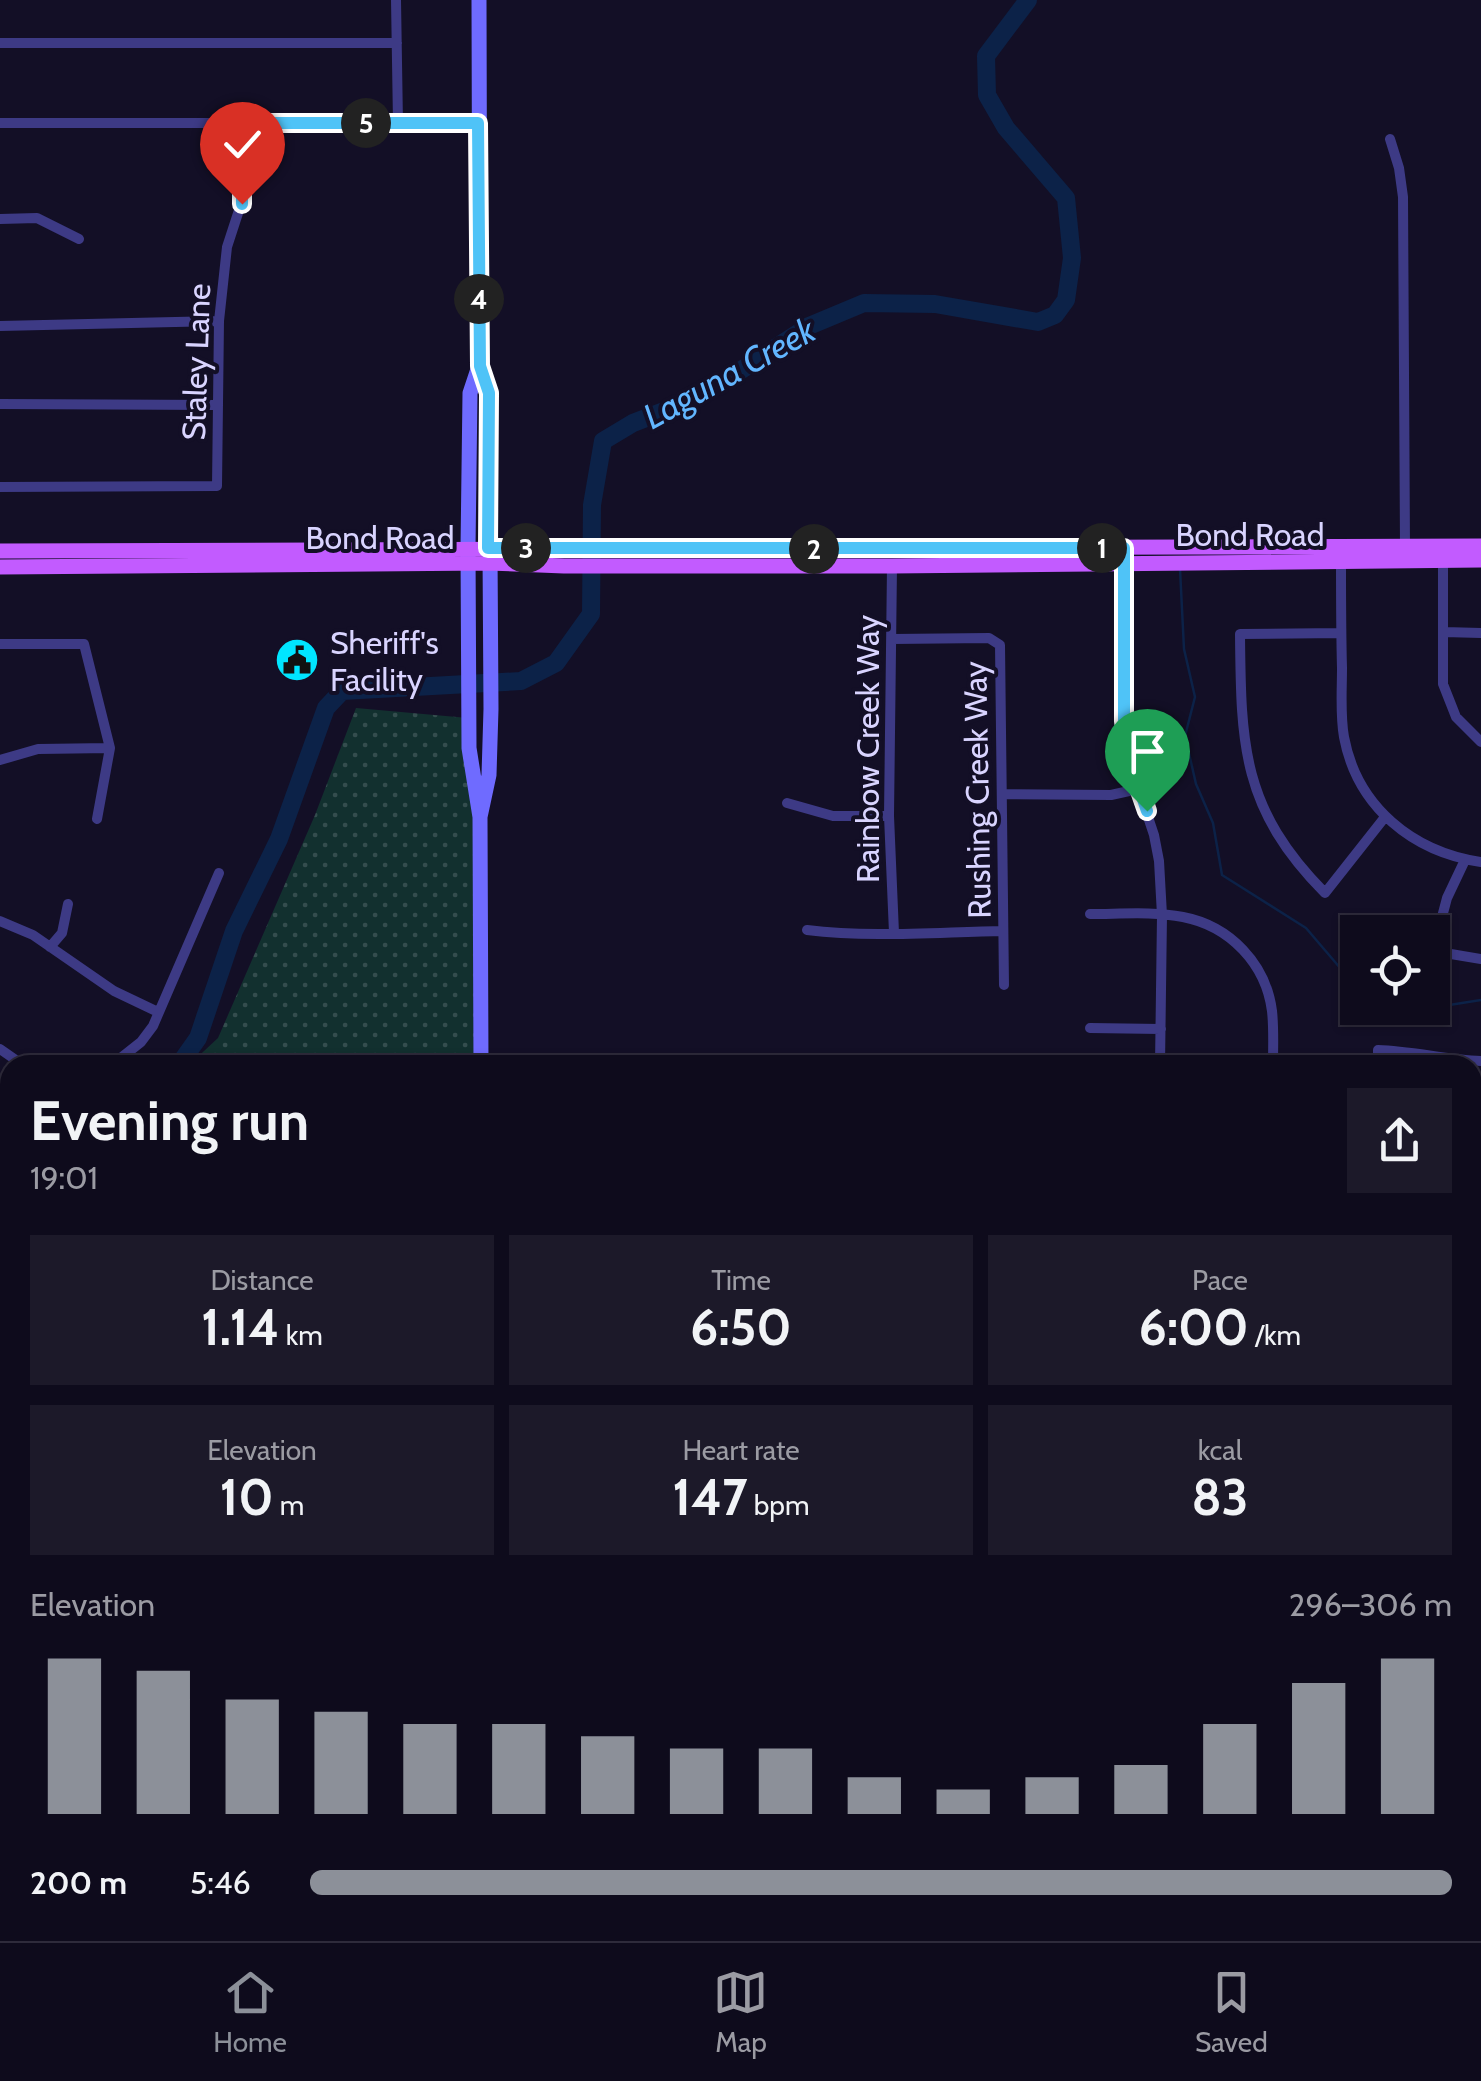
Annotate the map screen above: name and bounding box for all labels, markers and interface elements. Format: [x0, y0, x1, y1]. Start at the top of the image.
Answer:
pin: 5 [341, 98, 391, 148]
pin [200, 102, 285, 205]
text: 5 [358, 106, 374, 140]
icon: check [215, 117, 270, 172]
pin: 4 [454, 274, 504, 324]
text: 4 [470, 282, 488, 316]
street label: Staley Lane [174, 283, 218, 441]
water label: Laguna Creek [636, 308, 823, 438]
street label: Bond Road [1176, 515, 1324, 554]
street label: Bond Road [306, 518, 454, 557]
pin: 3 [501, 523, 551, 573]
pin: 1 [1077, 523, 1127, 573]
pin: 2 [789, 524, 839, 574]
text: 3 [518, 531, 534, 565]
text: 1 [1097, 531, 1107, 565]
text: 2 [807, 532, 821, 566]
street label: Rainbow Creek Way [848, 615, 887, 883]
place label: Sheriff's Facility [330, 623, 439, 699]
public building icon: Sheriff's Facility [274, 637, 320, 683]
street label: Rushing Creek Way [955, 661, 999, 919]
pin [1105, 709, 1190, 812]
icon: arrive [1120, 724, 1175, 779]
map controls [1340, 915, 1450, 1025]
button: locate [1340, 915, 1450, 1025]
text: Evening run [30, 1087, 309, 1154]
button: share [1347, 1088, 1452, 1193]
text: 19:01 [30, 1158, 98, 1197]
text: Distance [210, 1263, 314, 1297]
text: Time [711, 1263, 771, 1297]
text: Pace [1192, 1263, 1248, 1297]
text: 1.14 [201, 1297, 279, 1358]
text: 6:50 [690, 1297, 792, 1358]
text: 6:00 [1139, 1297, 1249, 1358]
text: km [279, 1318, 323, 1352]
text: /km [1249, 1318, 1301, 1352]
text: Elevation [207, 1433, 317, 1467]
text: Heart rate [682, 1433, 800, 1467]
text: kcal [1198, 1433, 1242, 1467]
text: 10 [220, 1467, 273, 1528]
text: 147 [672, 1467, 748, 1528]
text: 83 [1191, 1467, 1249, 1528]
text: m [273, 1488, 304, 1522]
text: bpm [748, 1488, 810, 1522]
text: Elevation [30, 1585, 155, 1624]
text: 296–306 m [1289, 1585, 1452, 1624]
text: 200 m [30, 1863, 127, 1902]
text: 5:46 [190, 1863, 251, 1902]
tab: Home [213, 1965, 287, 2059]
tab: Map [713, 1965, 768, 2059]
tab: Saved [1195, 1965, 1268, 2059]

